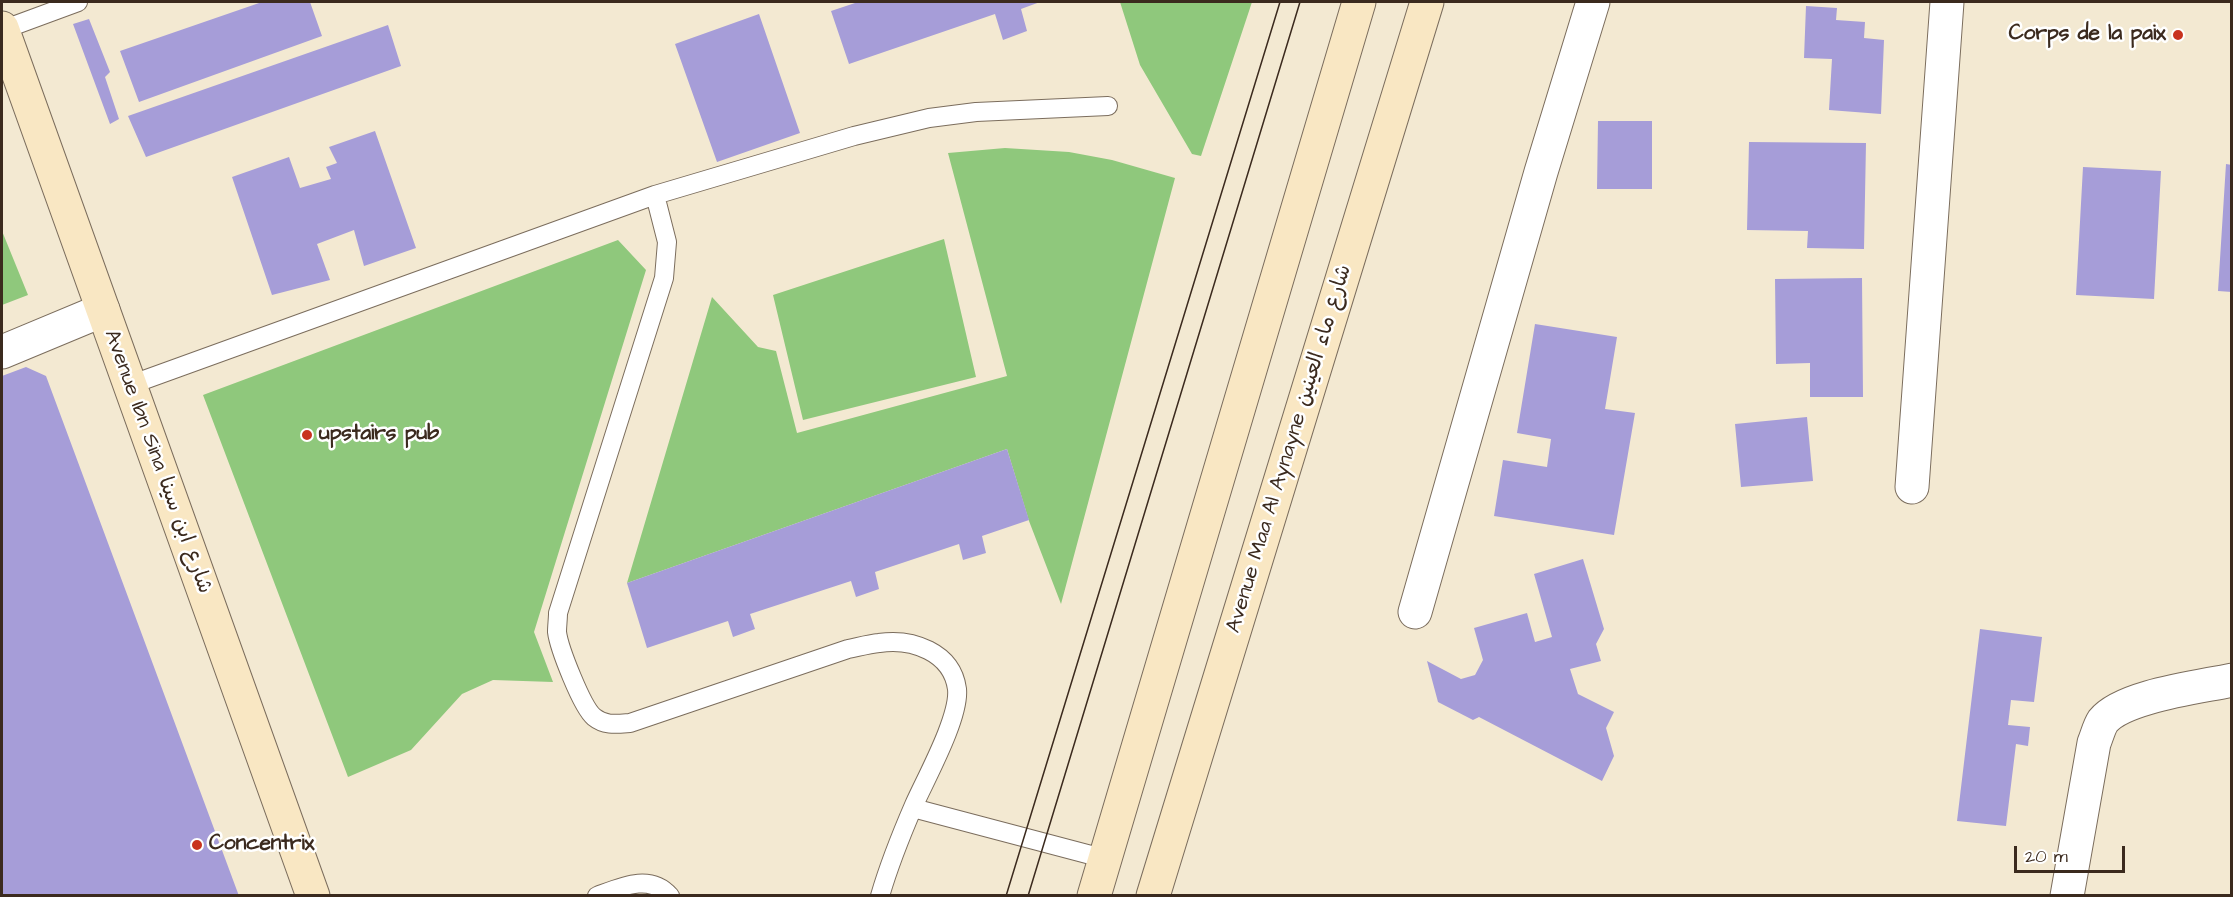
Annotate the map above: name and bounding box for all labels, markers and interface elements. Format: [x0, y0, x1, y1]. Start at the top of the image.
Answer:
place label: Corps de la paix [2009, 22, 2166, 48]
marker: Corps de la paix [2171, 28, 2185, 42]
street label: Avenue Maa Al Aynayne شارع ماء العينين [1222, 262, 1358, 636]
street label: Avenue Ibn Sina شارع ابن سينا [97, 327, 217, 597]
place label: upstairs pub [319, 422, 439, 448]
marker: upstairs pub [300, 428, 314, 442]
place label: Concentrix [209, 832, 314, 858]
scale bar [2017, 834, 2128, 872]
marker: Concentrix [190, 838, 204, 852]
text: 20 m [2025, 844, 2068, 869]

